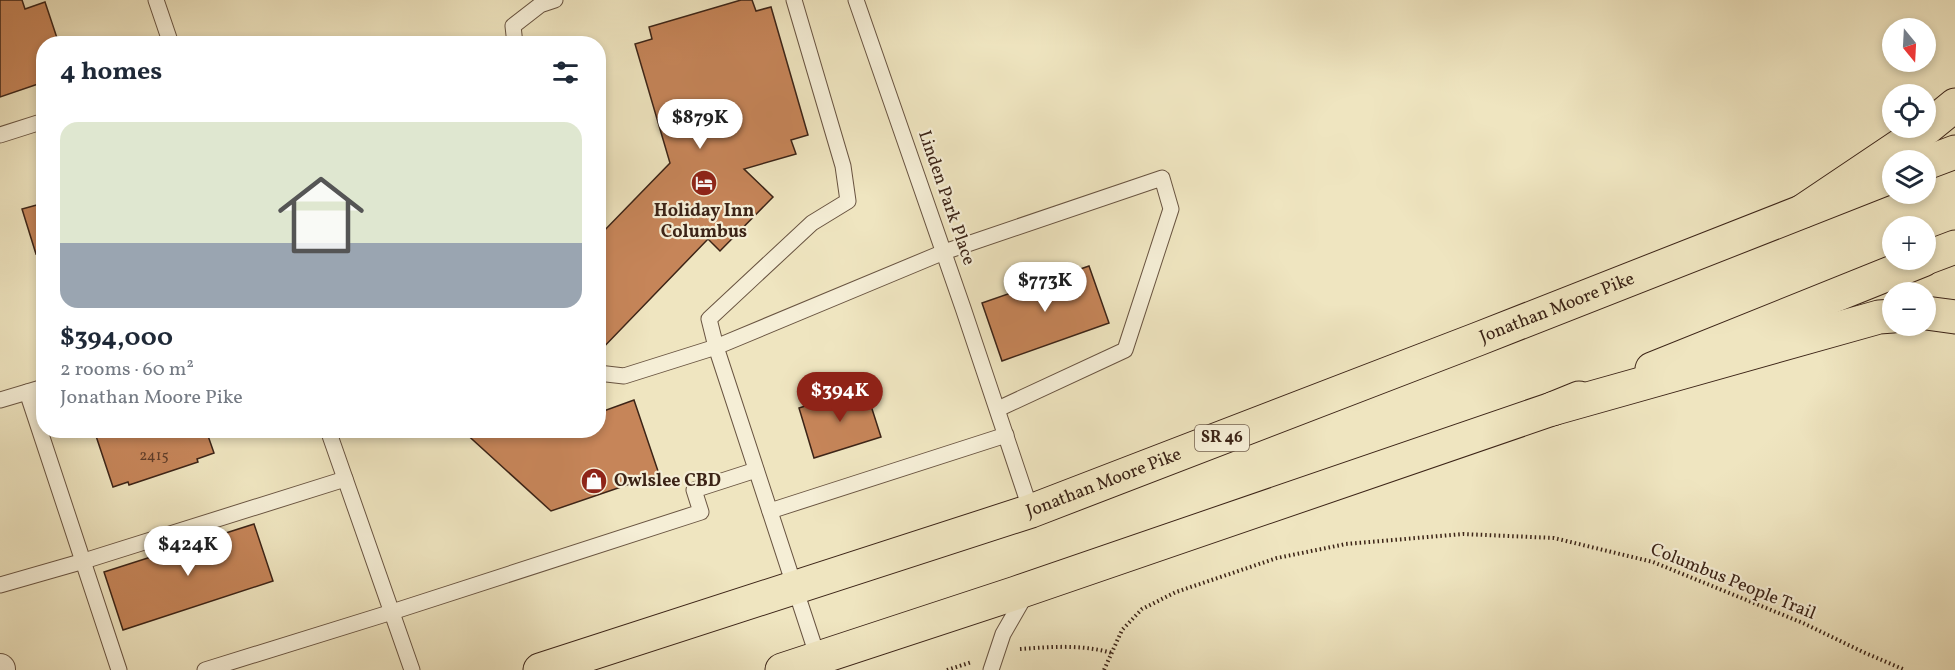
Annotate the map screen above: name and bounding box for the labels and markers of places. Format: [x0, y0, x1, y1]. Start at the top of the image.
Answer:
pin: $879K [658, 99, 742, 150]
hotel icon: Holiday Inn Columbus [689, 168, 719, 198]
place label: Holiday Inn Columbus [654, 199, 754, 245]
pin: $773K [1003, 262, 1087, 313]
pin: $394K [798, 372, 882, 423]
shop icon: Owlslee CBD [579, 466, 609, 496]
place label: Owlslee CBD [614, 469, 721, 494]
pin: $424K [146, 526, 230, 577]

